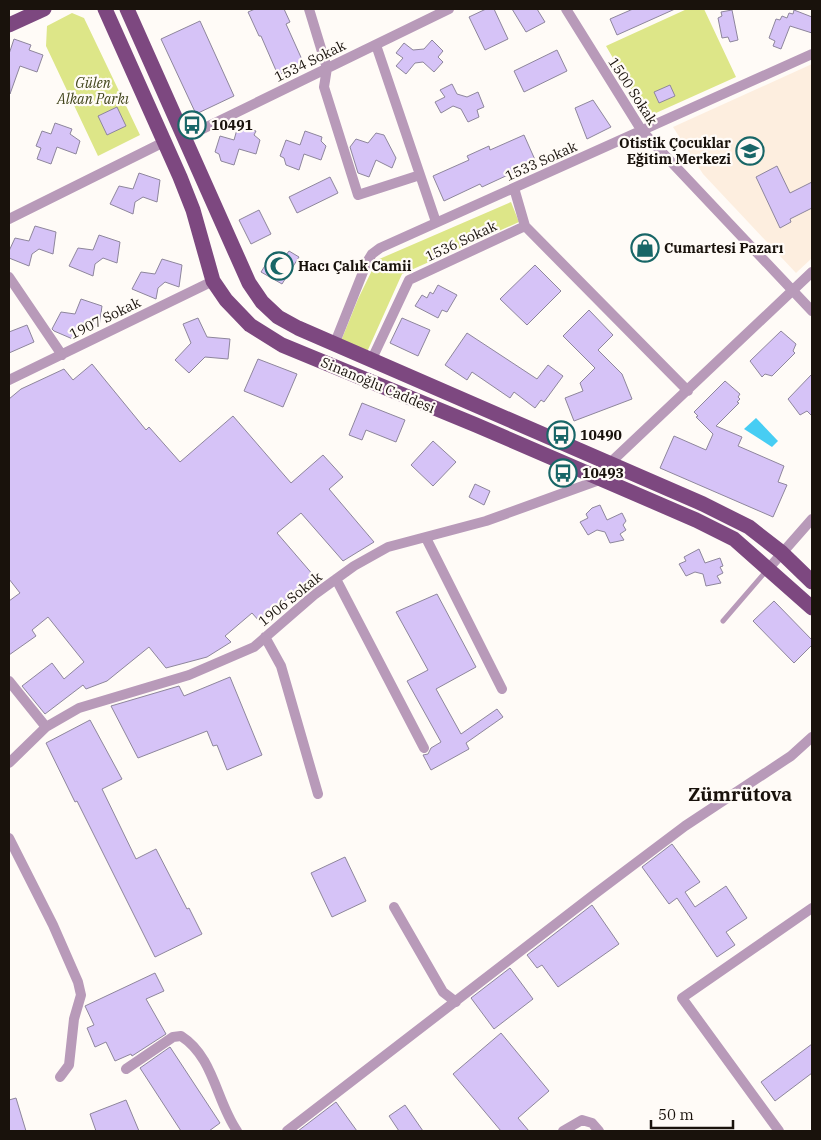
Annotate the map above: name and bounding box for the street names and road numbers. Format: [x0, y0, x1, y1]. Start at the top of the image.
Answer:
street label: 1534 Sokak [271, 36, 349, 86]
street label: 1500 Sokak [604, 54, 662, 129]
street label: 1533 Sokak [502, 137, 581, 185]
street label: 1536 Sokak [422, 216, 500, 265]
street label: 1907 Sokak [66, 293, 144, 343]
street label: Si̇nanoğlu Caddesi [318, 353, 438, 417]
street label: 1906 Sokak [254, 567, 326, 630]

